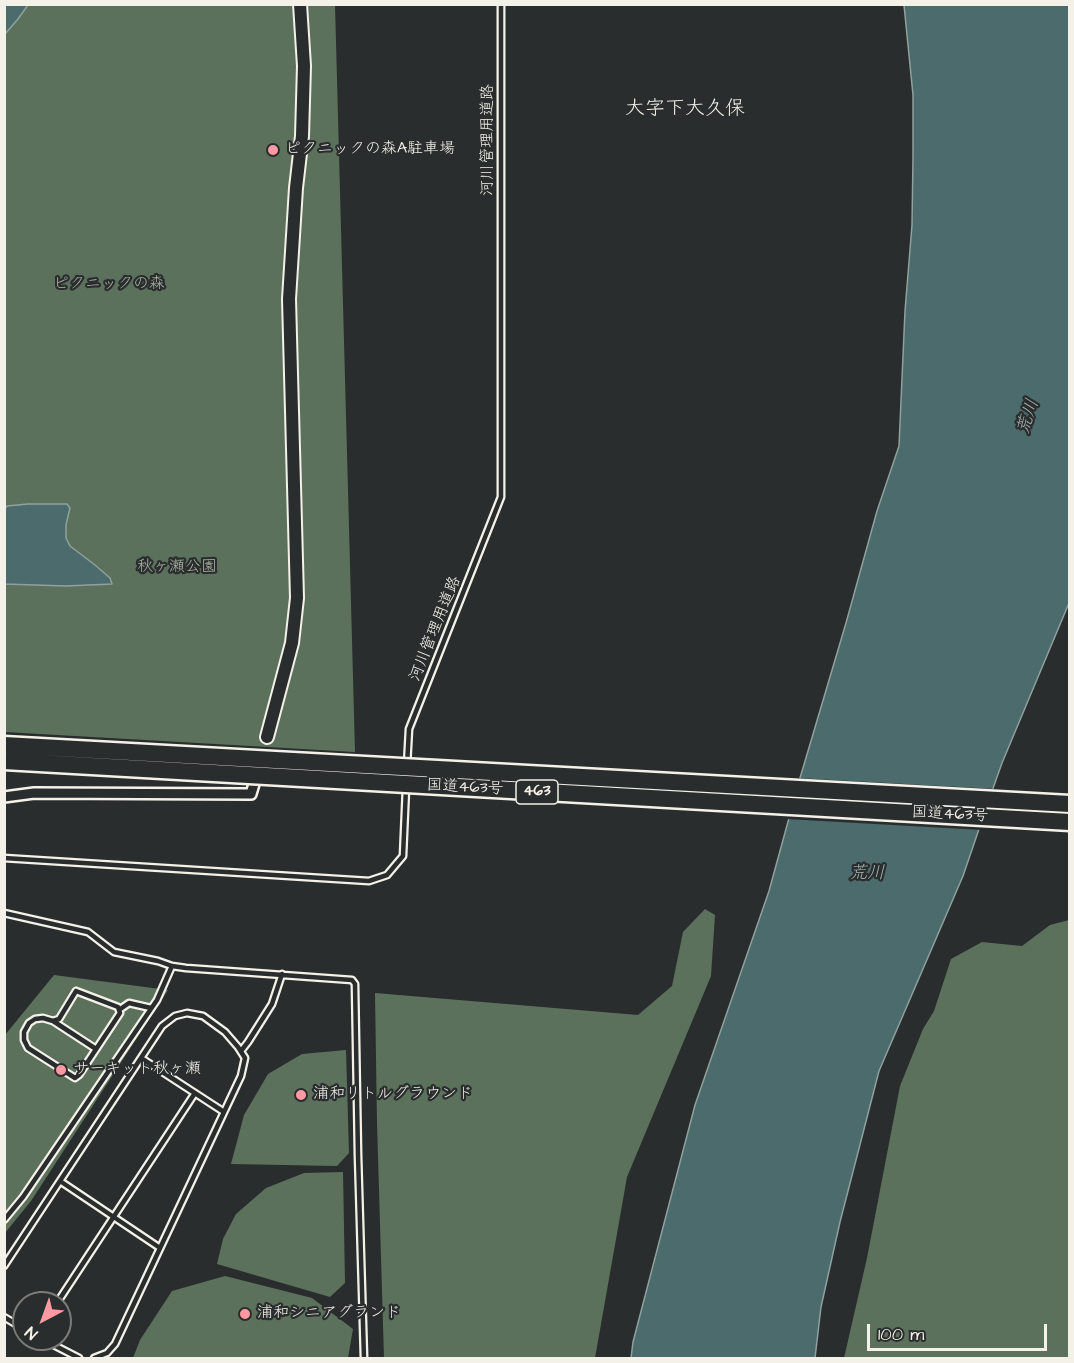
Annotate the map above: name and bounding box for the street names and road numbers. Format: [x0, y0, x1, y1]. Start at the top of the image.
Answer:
street label: 河川管理用道路 [479, 84, 499, 196]
street label: 河川管理用道路 [406, 573, 466, 685]
street label: 国道463号 [426, 776, 504, 800]
road number: 463 [516, 780, 558, 804]
street label: 国道463号 [911, 803, 989, 827]

